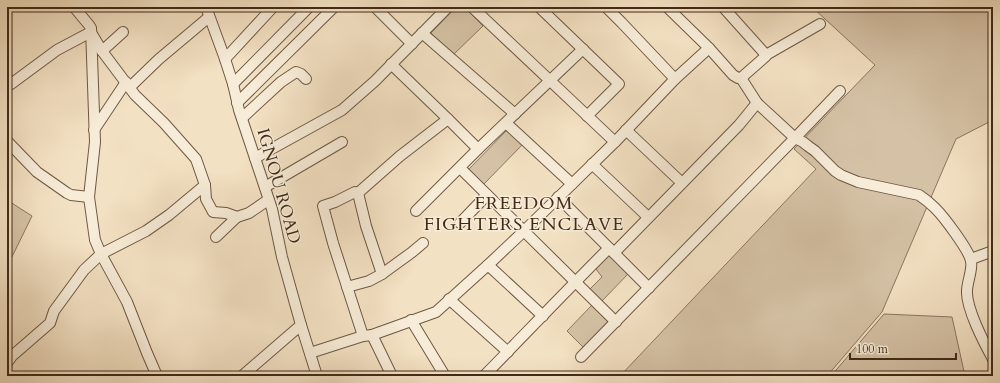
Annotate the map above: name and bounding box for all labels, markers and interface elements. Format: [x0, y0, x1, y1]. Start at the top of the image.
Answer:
street label: IGNOU ROAD [252, 125, 307, 247]
district label: FREEDOM FIGHTERS ENCLAVE [424, 191, 624, 237]
scale bar [850, 335, 956, 361]
text: 100 m [856, 341, 889, 357]

